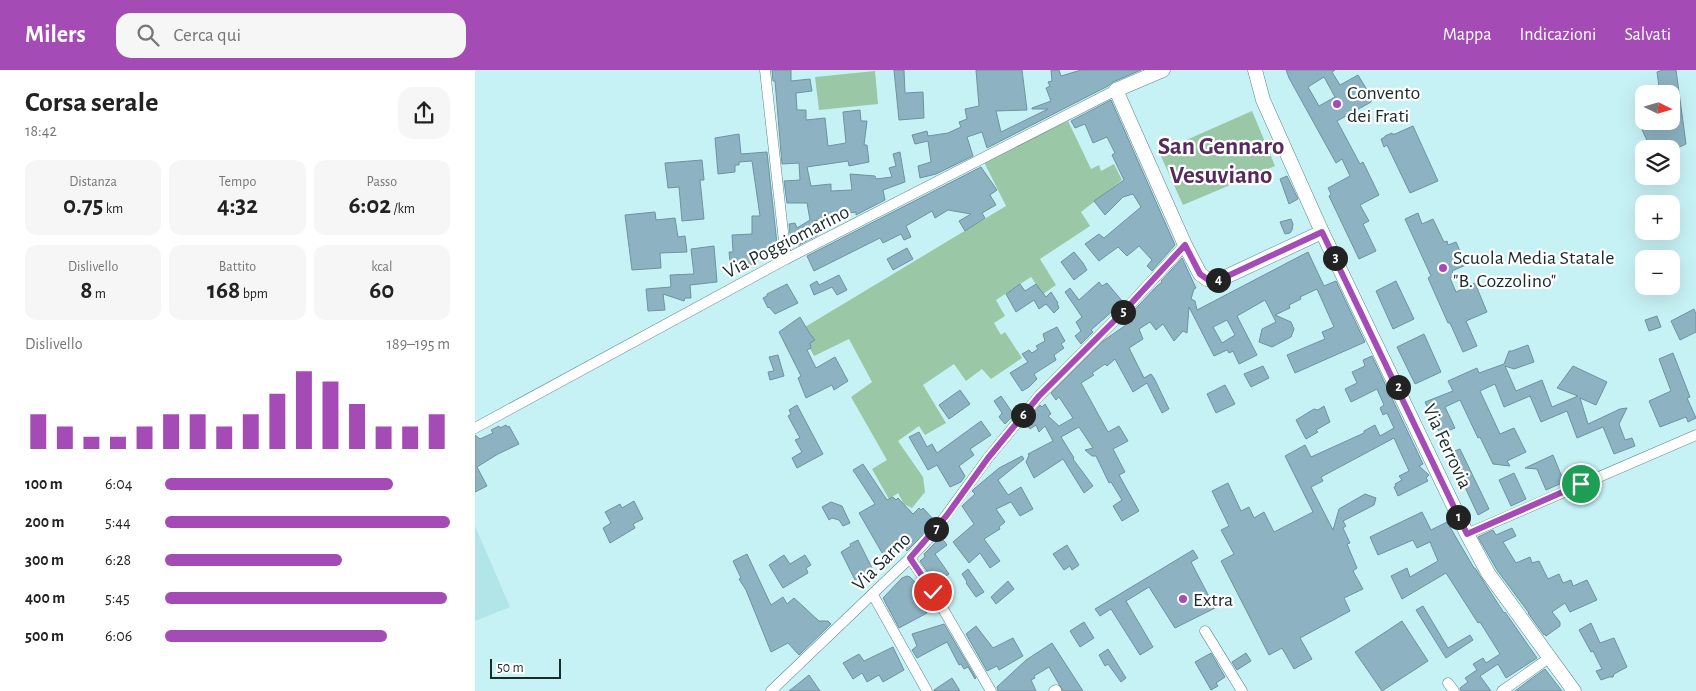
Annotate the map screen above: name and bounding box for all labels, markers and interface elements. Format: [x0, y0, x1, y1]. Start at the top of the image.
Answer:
search box [116, 13, 466, 58]
icon: search [134, 21, 162, 49]
text: Milers [25, 23, 86, 47]
text: Cerca qui [174, 26, 241, 45]
text: Mappa [1443, 26, 1492, 44]
text: Indicazioni [1520, 26, 1596, 44]
text: Salvati [1624, 26, 1671, 44]
place label: Convento dei Frati [1347, 83, 1420, 126]
north arrow [1635, 85, 1680, 130]
map controls [1635, 85, 1680, 295]
button: share [398, 87, 450, 139]
text: Corsa serale [25, 89, 158, 117]
marker: Convento dei Frati [1331, 98, 1343, 110]
text: 18:42 [25, 123, 57, 139]
district label: San Gennaro Vesuviano [1158, 134, 1284, 188]
button: layers [1635, 140, 1680, 185]
text: Distanza [69, 175, 117, 189]
text: Tempo [219, 175, 256, 189]
text: Passo [367, 175, 397, 189]
text: 0.75 [63, 193, 103, 218]
text: 4:32 [217, 193, 258, 218]
text: 6:02 [349, 193, 391, 218]
button: + [1635, 195, 1680, 240]
text: km [103, 202, 123, 216]
text: /km [391, 202, 415, 216]
street label: Via Poggiomarino [720, 202, 853, 282]
pin: 3 [1323, 246, 1347, 270]
place label: Scuola Media Statale "B. Cozzolino" [1453, 248, 1614, 291]
button: − [1635, 250, 1680, 295]
text: 3 [1332, 251, 1339, 265]
text: Dislivello [68, 260, 118, 274]
text: Battito [219, 260, 256, 274]
text: kcal [371, 260, 392, 274]
marker: Scuola Media Statale "B. Cozzolino" [1437, 262, 1449, 274]
pin: 4 [1205, 268, 1231, 292]
text: 4 [1215, 273, 1222, 287]
text: 8 [80, 278, 93, 303]
text: 168 [207, 278, 240, 303]
text: 60 [369, 278, 394, 303]
text: m [93, 287, 106, 301]
text: bpm [240, 287, 268, 301]
pin: 5 [1111, 300, 1135, 324]
text: 5 [1120, 305, 1127, 319]
text: Dislivello [25, 336, 83, 352]
text: 189–195 m [387, 336, 450, 352]
pin: 2 [1385, 374, 1411, 400]
text: 2 [1395, 380, 1402, 394]
street label: Via Ferrovia [1419, 401, 1475, 492]
pin: 6 [1011, 402, 1035, 428]
text: 6 [1020, 408, 1027, 422]
pin [1560, 463, 1602, 505]
icon: arrive [1567, 470, 1595, 498]
text: 100 m [25, 476, 63, 492]
text: 6:04 [105, 476, 132, 492]
pin: 1 [1445, 504, 1471, 530]
text: 1 [1456, 510, 1461, 524]
text: 200 m [25, 514, 65, 530]
text: 5:44 [105, 514, 131, 530]
pin: 7 [923, 516, 949, 542]
text: 7 [933, 522, 940, 536]
street label: Via Sarno [849, 529, 915, 595]
text: 300 m [25, 552, 64, 568]
text: 6:28 [105, 552, 131, 568]
pin [912, 571, 954, 613]
icon: check [919, 578, 947, 606]
text: 400 m [25, 590, 65, 606]
text: 5:45 [105, 590, 130, 606]
place label: Extra [1193, 590, 1233, 610]
marker: Extra [1177, 593, 1189, 605]
text: 500 m [25, 628, 64, 644]
text: 6:06 [105, 628, 132, 644]
scale bar [490, 656, 561, 679]
text: 50 m [497, 661, 524, 675]

